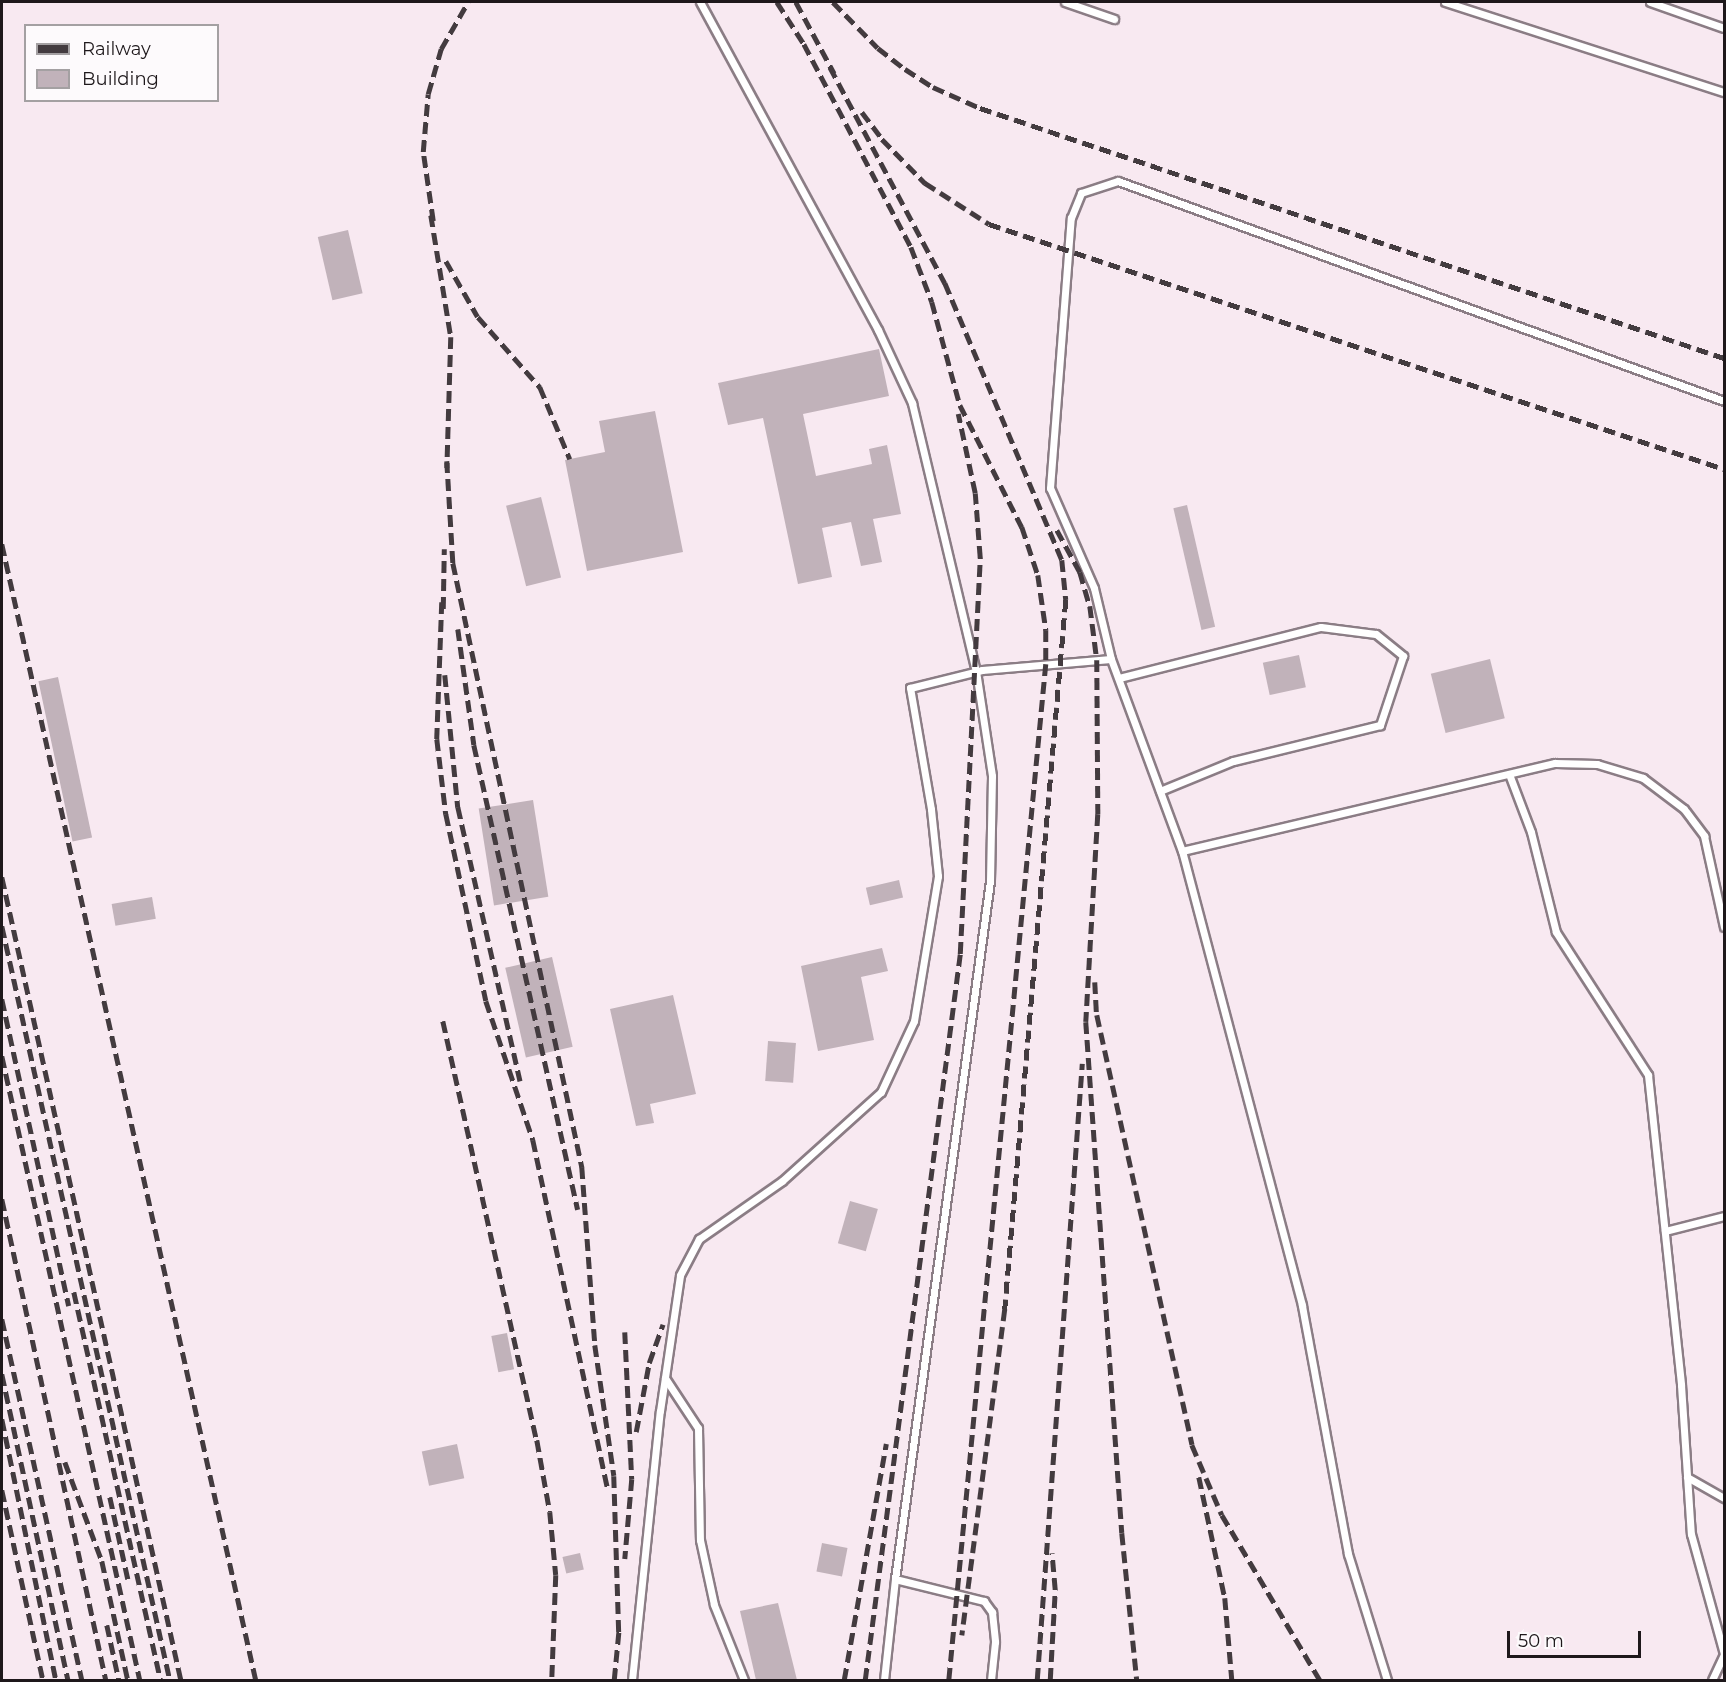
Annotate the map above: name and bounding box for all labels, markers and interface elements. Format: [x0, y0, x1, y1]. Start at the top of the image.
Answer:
legend [24, 24, 219, 102]
text: Railway [82, 38, 151, 60]
text: Building [82, 68, 159, 90]
scale bar [1510, 1619, 1644, 1657]
text: 50 m [1518, 1630, 1564, 1652]

